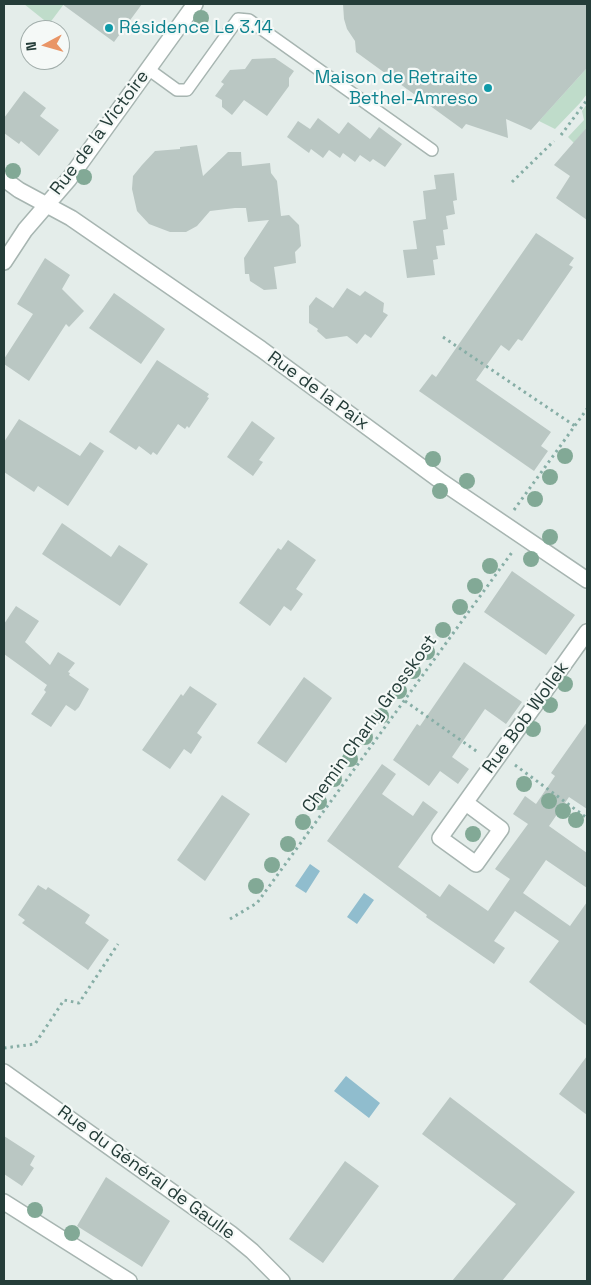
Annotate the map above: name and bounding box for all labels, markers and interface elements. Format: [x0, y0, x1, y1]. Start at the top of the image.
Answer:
place label: Résidence Le 3.14 [119, 17, 273, 39]
north arrow [20, 20, 70, 70]
marker: Résidence Le 3.14 [103, 22, 115, 34]
text: N [22, 41, 41, 52]
street label: Rue de la Victoire [46, 66, 154, 200]
place label: Maison de Retraite Bethel-Amreso [315, 67, 478, 110]
marker: Maison de Retraite Bethel-Amreso [482, 82, 494, 94]
street label: Rue de la Paix [263, 347, 373, 435]
street label: Chemin Charly Grosskost [298, 631, 442, 817]
street label: Rue Bob Wollek [478, 658, 574, 778]
street label: Rue du Général de Gaulle [53, 1101, 239, 1245]

